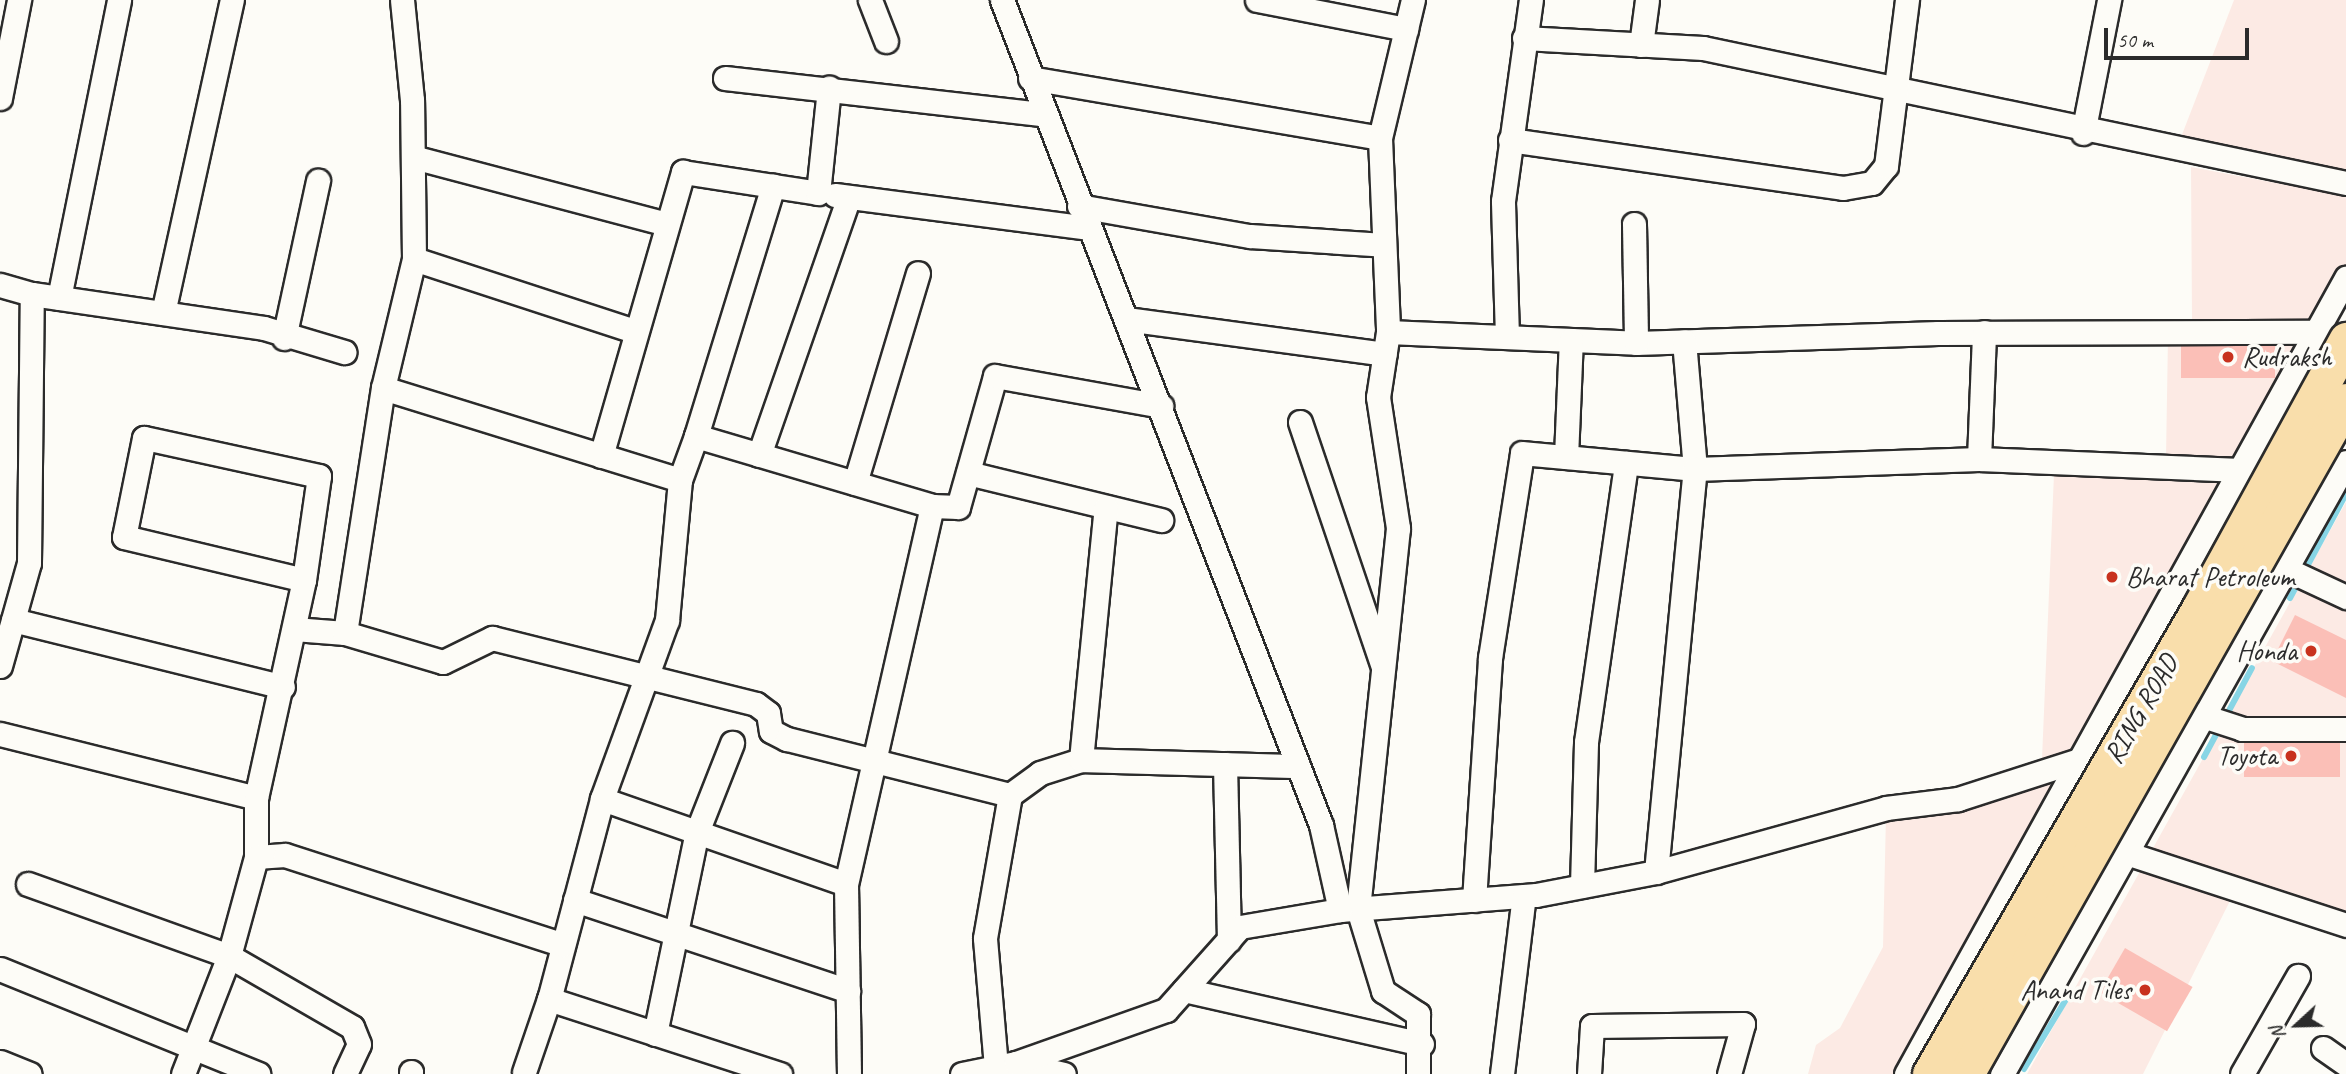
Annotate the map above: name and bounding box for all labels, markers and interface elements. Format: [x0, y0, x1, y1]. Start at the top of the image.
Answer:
scale bar [2108, 14, 2253, 58]
text: 50 m [2117, 27, 2153, 53]
place label: Rudraksh [2242, 340, 2331, 374]
marker: Rudraksh [2220, 349, 2236, 365]
place label: Bharat Petroleum [2126, 560, 2294, 594]
marker: Bharat Petroleum [2104, 569, 2120, 585]
place label: Honda [2237, 634, 2297, 668]
marker: Honda [2303, 643, 2319, 659]
street label: RING ROAD [2096, 648, 2186, 770]
place label: Toyota [2217, 739, 2277, 773]
marker: Toyota [2283, 748, 2299, 764]
place label: Anand Tiles [2021, 973, 2131, 1007]
marker: Anand Tiles [2137, 982, 2153, 998]
north arrow [2262, 990, 2332, 1060]
text: N [2264, 1023, 2291, 1043]

